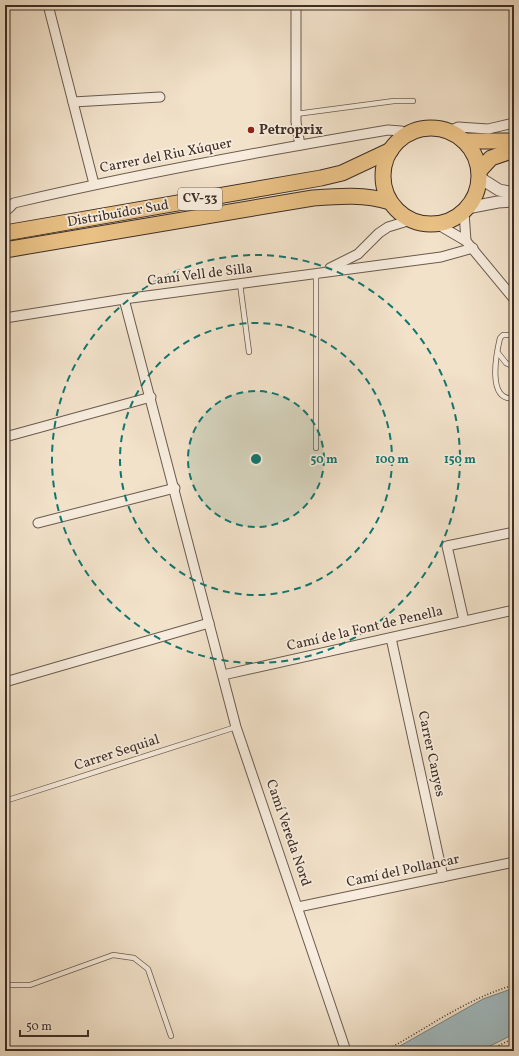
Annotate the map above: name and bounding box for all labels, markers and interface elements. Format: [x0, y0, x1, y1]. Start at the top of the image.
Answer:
place label: Petroprix [259, 121, 323, 140]
marker: Petroprix [246, 125, 256, 135]
street label: Carrer del Riu Xúquer [98, 134, 234, 178]
road number: CV-33 [178, 188, 222, 210]
street label: Distribuïdor Sud [66, 196, 170, 232]
street label: Camí Vell de Silla [146, 259, 254, 291]
centre of rings [249, 452, 263, 466]
text: 50 m [310, 452, 338, 468]
text: 100 m [375, 452, 409, 468]
text: 150 m [444, 452, 476, 468]
street label: Camí de la Font de Penella [285, 602, 445, 656]
street label: Carrer Canyes [413, 709, 449, 799]
street label: Carrer Sequial [72, 730, 162, 776]
street label: Camí Vereda Nord [261, 777, 315, 889]
street label: Camí del Pollancar [345, 850, 461, 892]
scale bar [20, 1012, 88, 1038]
text: 50 m [26, 1019, 52, 1035]

